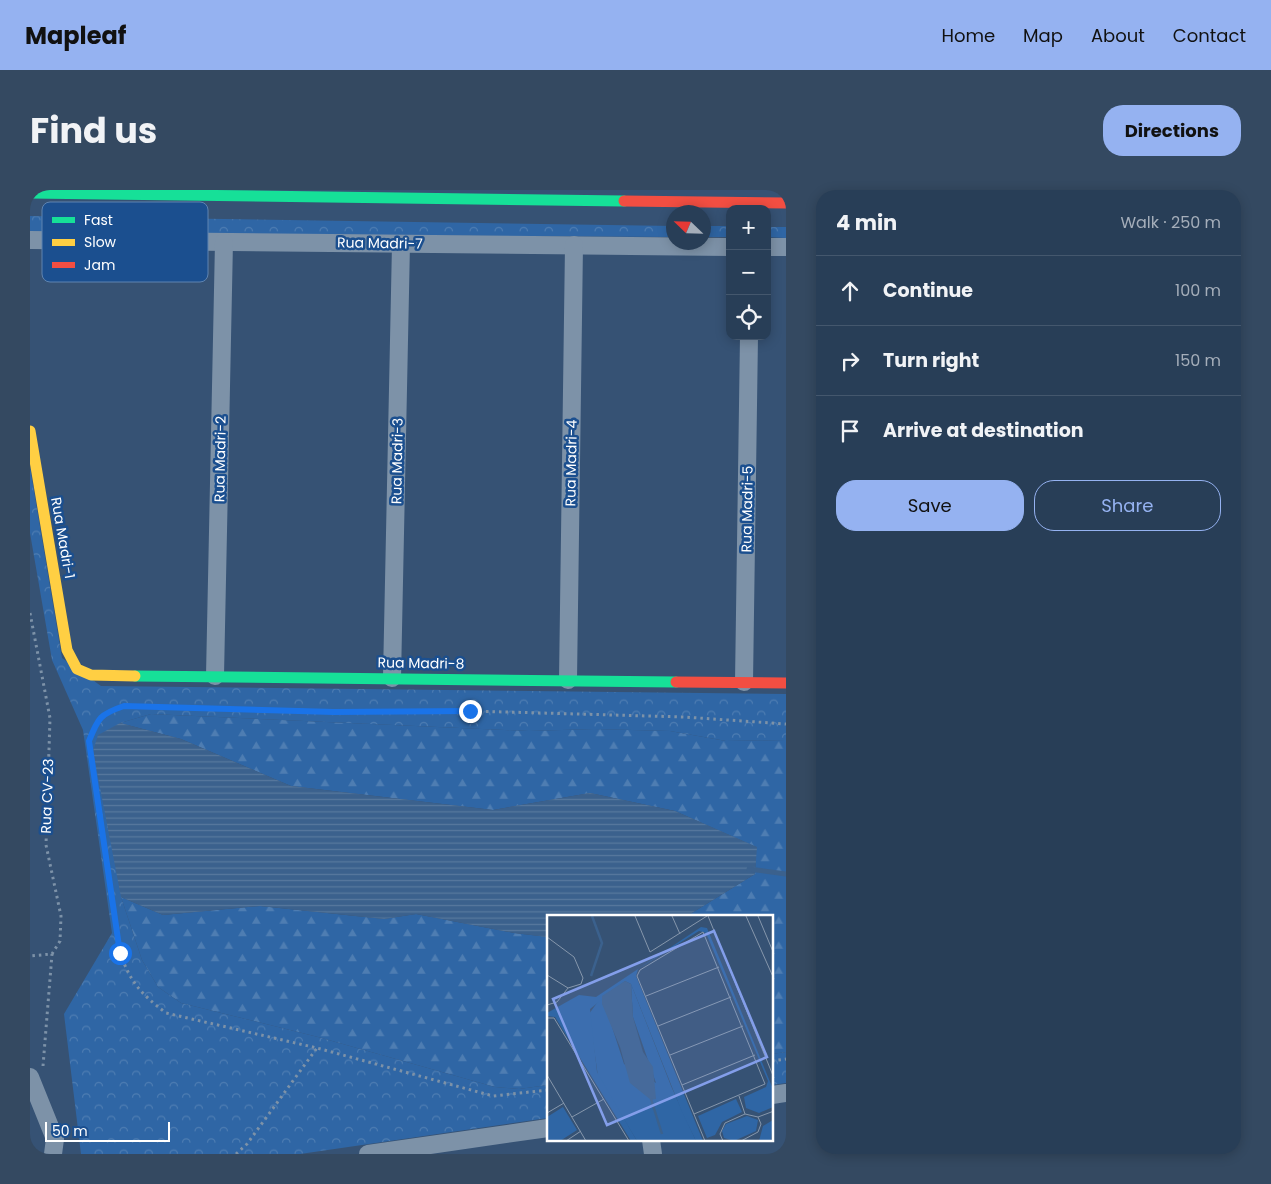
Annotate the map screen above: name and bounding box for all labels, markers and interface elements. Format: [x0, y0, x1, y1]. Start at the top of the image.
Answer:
text: Mapleaf [25, 19, 126, 52]
text: Home [941, 23, 995, 48]
text: Map [1023, 23, 1063, 48]
text: About [1091, 23, 1145, 48]
text: Contact [1173, 23, 1246, 48]
button: Directions [1103, 105, 1241, 156]
text: Find us [30, 106, 157, 155]
legend [42, 202, 208, 282]
north arrow [666, 205, 711, 250]
map controls [726, 205, 771, 340]
button: + [726, 205, 771, 250]
text: 4 min [836, 208, 897, 237]
text: Fast [84, 210, 113, 230]
text: Walk · 250 m [1120, 211, 1221, 234]
text: Slow [84, 232, 117, 252]
street label: Rua Madri-7 [337, 232, 423, 254]
button: − [726, 250, 771, 295]
text: Jam [84, 255, 115, 275]
icon: ahead [836, 277, 864, 305]
text: Continue [883, 277, 973, 304]
text: 100 m [1175, 279, 1221, 302]
button: locate [726, 295, 771, 340]
icon: right [836, 347, 864, 375]
text: Turn right [883, 347, 979, 374]
text: 150 m [1175, 349, 1221, 372]
street label: Rua Madri-2 [209, 416, 231, 502]
icon: arrive [836, 417, 864, 445]
text: Arrive at destination [883, 417, 1084, 444]
street label: Rua Madri-3 [386, 418, 408, 504]
street label: Rua Madri-4 [560, 419, 582, 507]
street label: Rua Madri-5 [736, 465, 758, 553]
button: Save [836, 480, 1024, 531]
button: Share [1034, 480, 1221, 531]
street label: Rua Madri-1 [46, 496, 80, 580]
street label: Rua Madri-8 [377, 652, 465, 674]
route end [459, 700, 482, 723]
street label: Rua CV-23 [36, 758, 58, 834]
inset map [547, 915, 774, 1142]
route start [109, 942, 132, 965]
scale bar [45, 1119, 170, 1142]
text: 50 m [52, 1121, 88, 1141]

